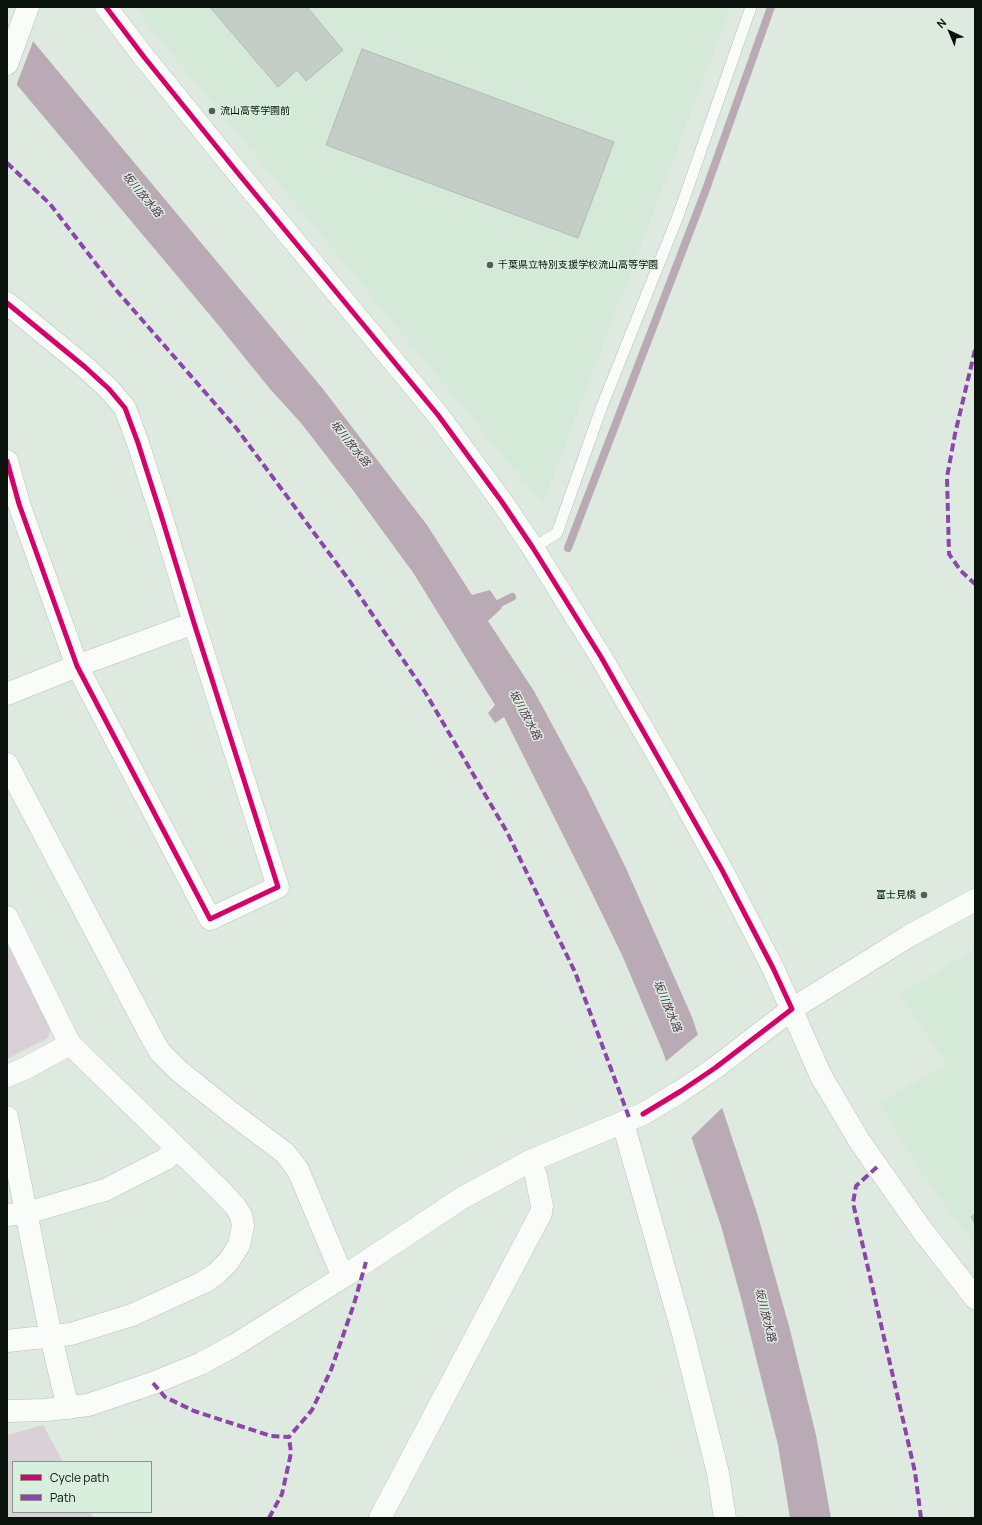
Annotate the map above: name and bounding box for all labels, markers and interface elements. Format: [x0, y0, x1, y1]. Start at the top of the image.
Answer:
north arrow [930, 12, 970, 52]
text: N [933, 15, 949, 31]
place label: 流山高等学園前 [220, 105, 290, 117]
marker: 流山高等学園前 [207, 106, 217, 116]
water label: 坂川放水路 [119, 170, 165, 220]
place label: 千葉県立特別支援学校流山高等学園 [498, 259, 658, 271]
marker: 千葉県立特別支援学校流山高等学園 [485, 260, 495, 270]
water label: 坂川放水路 [328, 418, 372, 470]
water label: 坂川放水路 [506, 688, 544, 742]
place label: 富士見橋 [876, 889, 916, 901]
marker: 富士見橋 [919, 890, 929, 900]
water label: 坂川放水路 [650, 978, 684, 1034]
water label: 坂川放水路 [752, 1287, 778, 1343]
legend [12, 1461, 152, 1513]
text: Cycle path [50, 1469, 109, 1486]
text: Path [50, 1489, 76, 1506]

